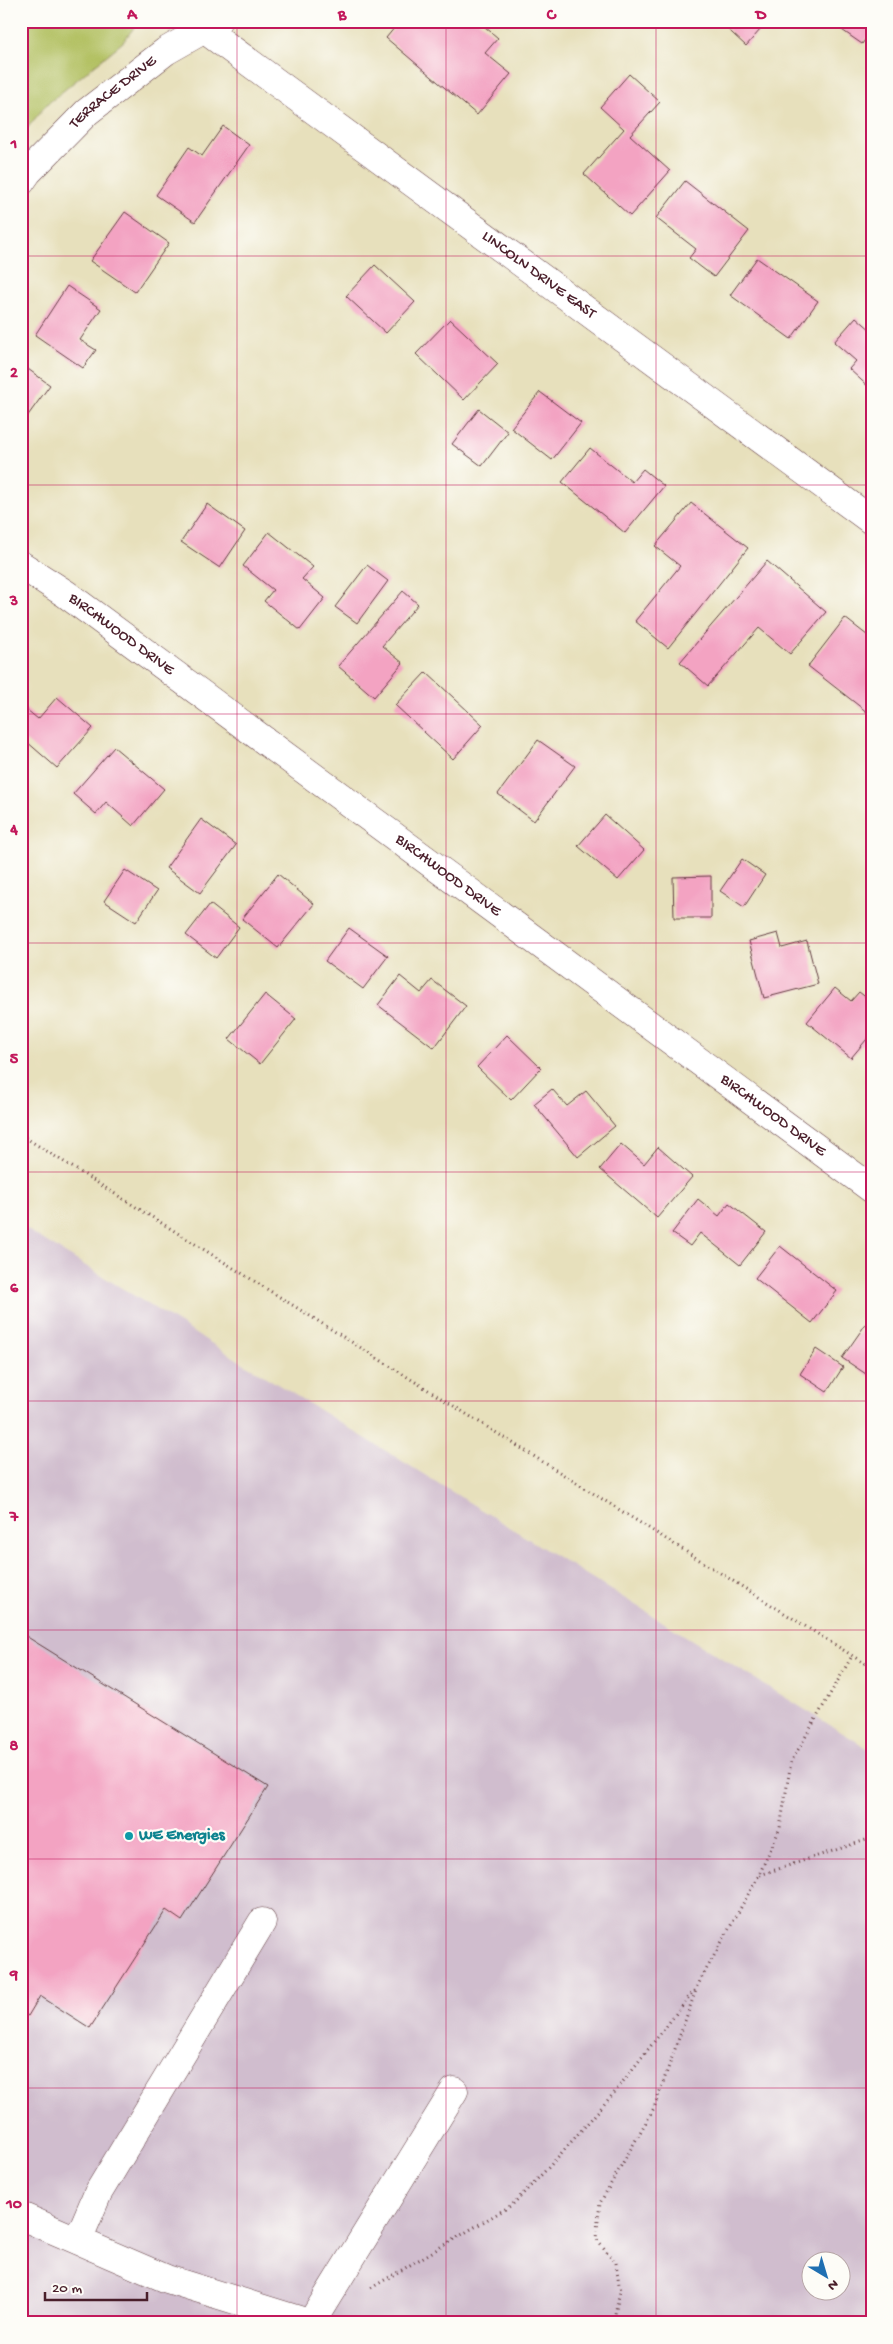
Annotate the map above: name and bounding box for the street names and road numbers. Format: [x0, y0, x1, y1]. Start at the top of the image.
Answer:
street label: TERRACE DRIVE [65, 51, 162, 134]
street label: LINCOLN DRIVE EAST [478, 227, 600, 324]
street label: BIRCHWOOD DRIVE [64, 589, 179, 681]
street label: BIRCHWOOD DRIVE [390, 830, 505, 922]
street label: BIRCHWOOD DRIVE [715, 1070, 830, 1162]

